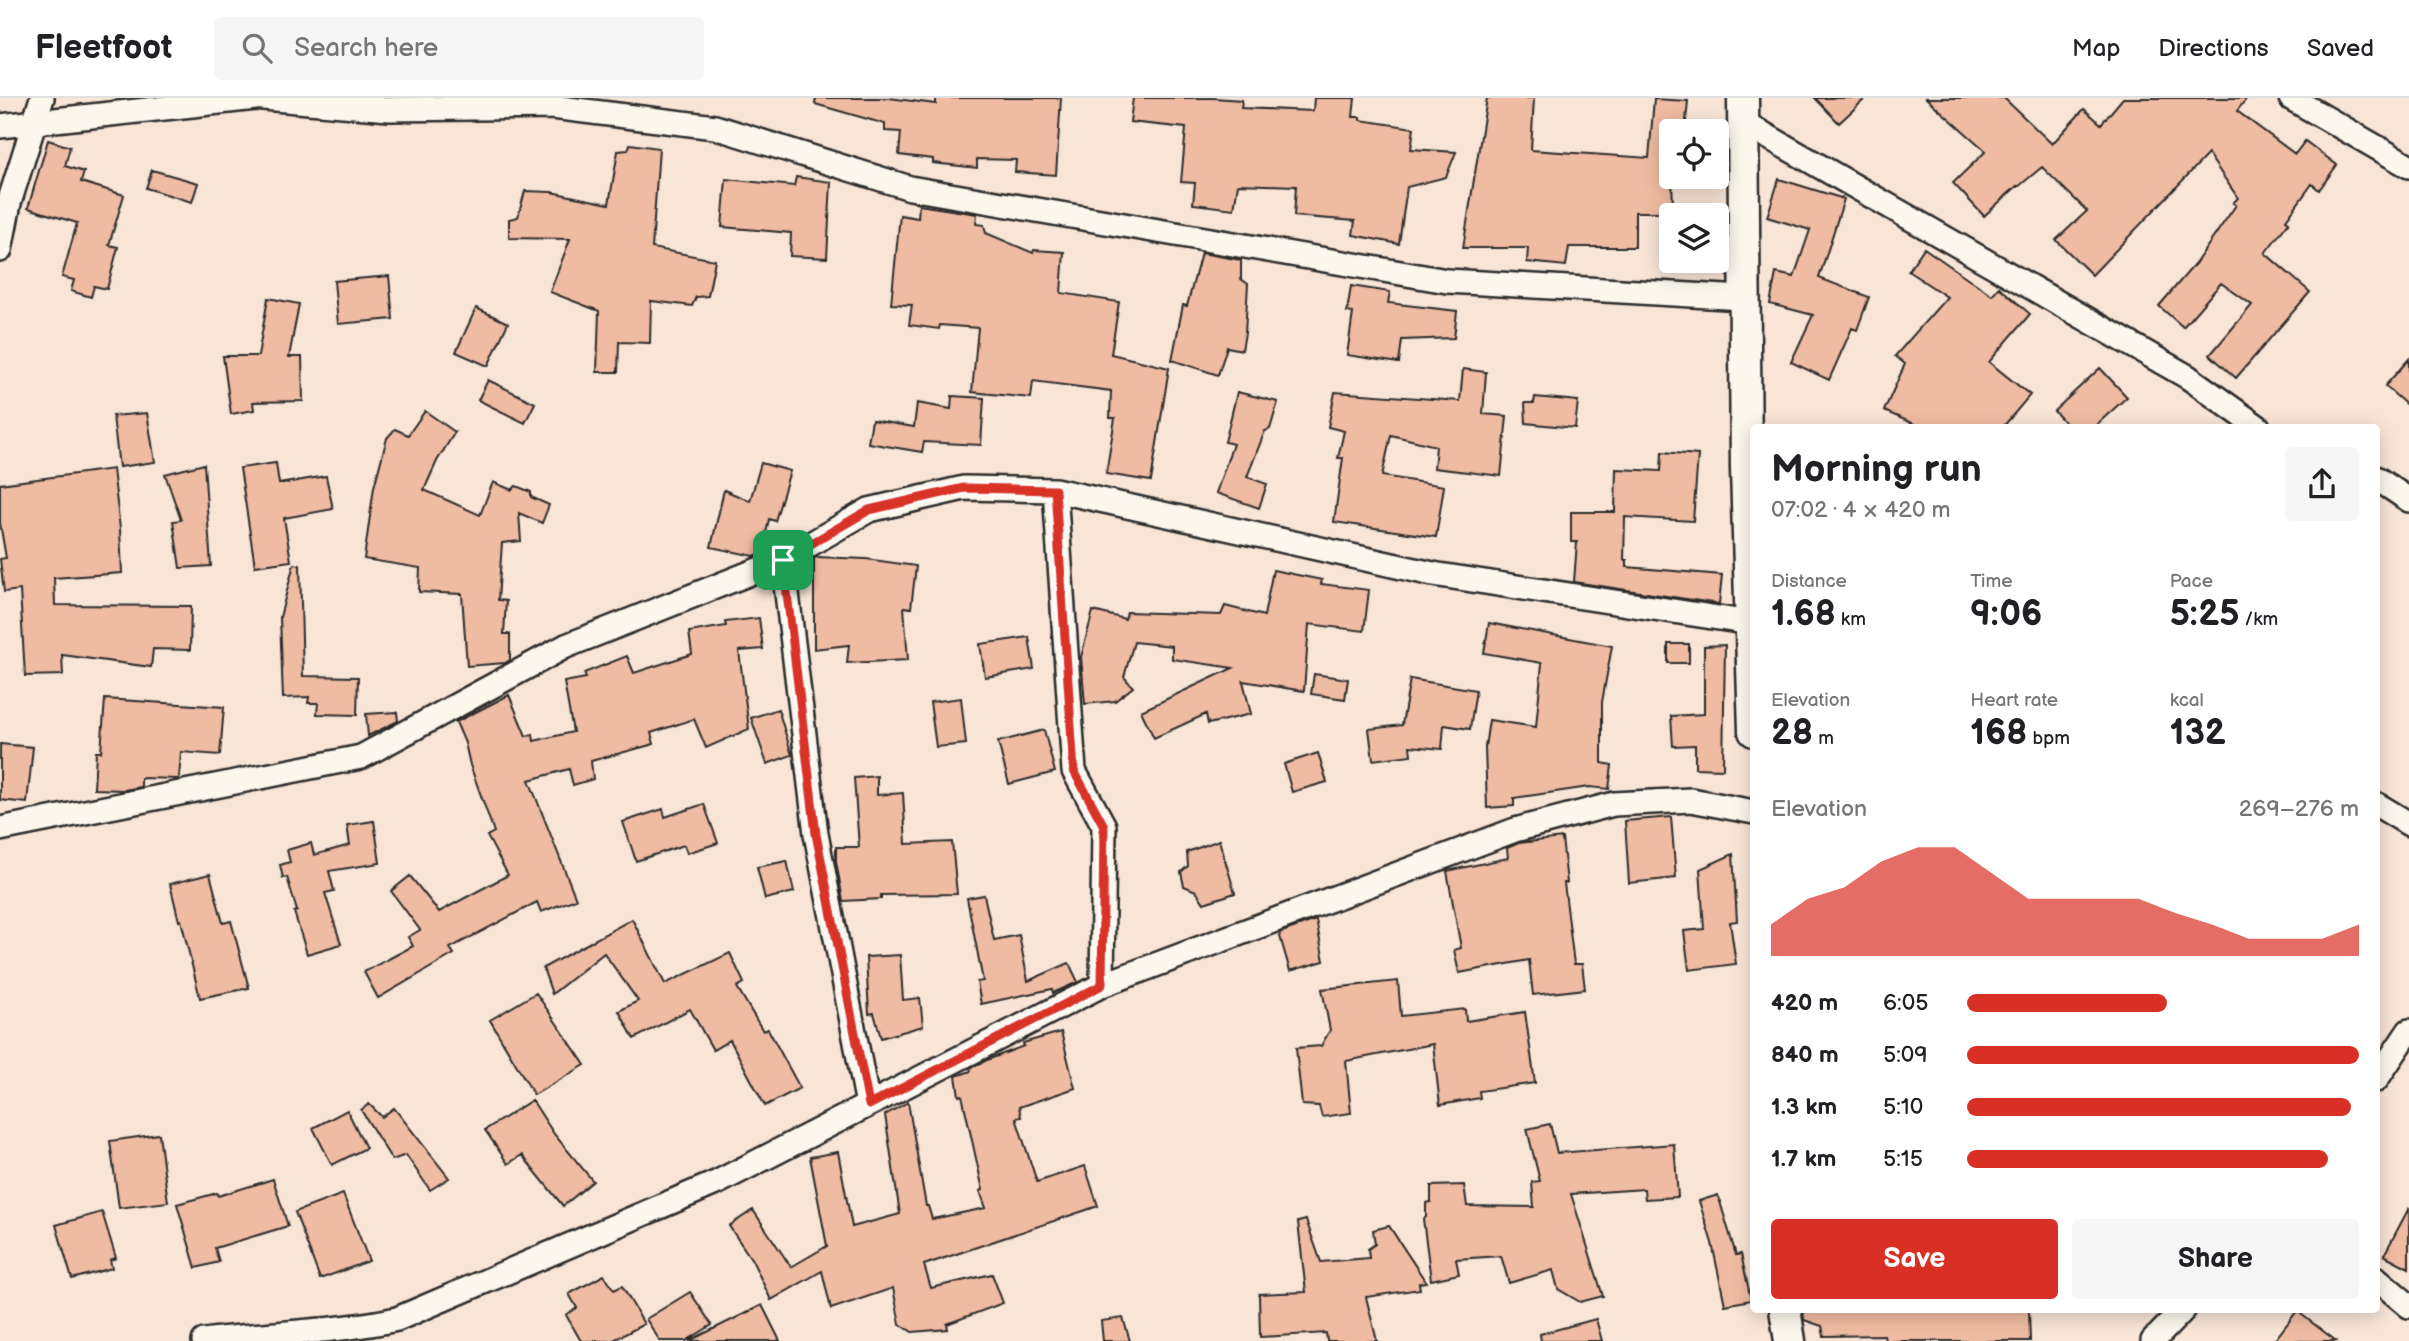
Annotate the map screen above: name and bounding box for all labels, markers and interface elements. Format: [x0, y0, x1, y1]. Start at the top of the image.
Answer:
search box [214, 17, 704, 80]
text: Fleetfoot [35, 28, 172, 68]
icon: search [238, 29, 276, 67]
text: Search here [294, 33, 438, 64]
text: Map [2072, 34, 2120, 63]
text: Directions [2158, 34, 2269, 63]
text: Saved [2307, 34, 2374, 63]
map controls [1659, 119, 1729, 273]
button: locate [1659, 119, 1729, 189]
button: layers [1659, 203, 1729, 273]
text: Morning run [1771, 447, 1982, 492]
button: share [2285, 447, 2359, 521]
text: 07:02 · 4 × 420 m [1771, 496, 1951, 524]
pin [753, 530, 813, 590]
icon: arrive [764, 541, 802, 579]
text: Distance [1771, 570, 1847, 593]
text: Time [1970, 570, 2012, 593]
text: Pace [2170, 570, 2213, 593]
text: 1.68 [1771, 593, 1836, 636]
text: 9:06 [1970, 593, 2042, 636]
text: 5:25 [2170, 593, 2239, 636]
text: km [1836, 608, 1866, 631]
text: /km [2239, 608, 2278, 631]
text: Elevation [1771, 689, 1850, 712]
text: Heart rate [1970, 689, 2058, 712]
text: kcal [2170, 689, 2204, 712]
text: 28 [1771, 712, 1813, 755]
text: 168 [1970, 712, 2027, 755]
text: 132 [2170, 712, 2226, 755]
text: m [1813, 727, 1834, 750]
text: bpm [2027, 727, 2070, 750]
text: Elevation [1771, 795, 1867, 823]
text: 269–276 m [2239, 795, 2359, 823]
text: 420 m [1771, 989, 1838, 1017]
text: 6:05 [1883, 989, 1928, 1017]
text: 840 m [1771, 1041, 1839, 1069]
text: 5:09 [1883, 1041, 1928, 1069]
text: 1.3 km [1771, 1093, 1837, 1121]
text: 5:10 [1883, 1093, 1923, 1121]
text: 1.7 km [1771, 1145, 1836, 1173]
text: 5:15 [1883, 1145, 1923, 1173]
button: Save [1771, 1219, 2058, 1299]
button: Share [2072, 1219, 2359, 1299]

